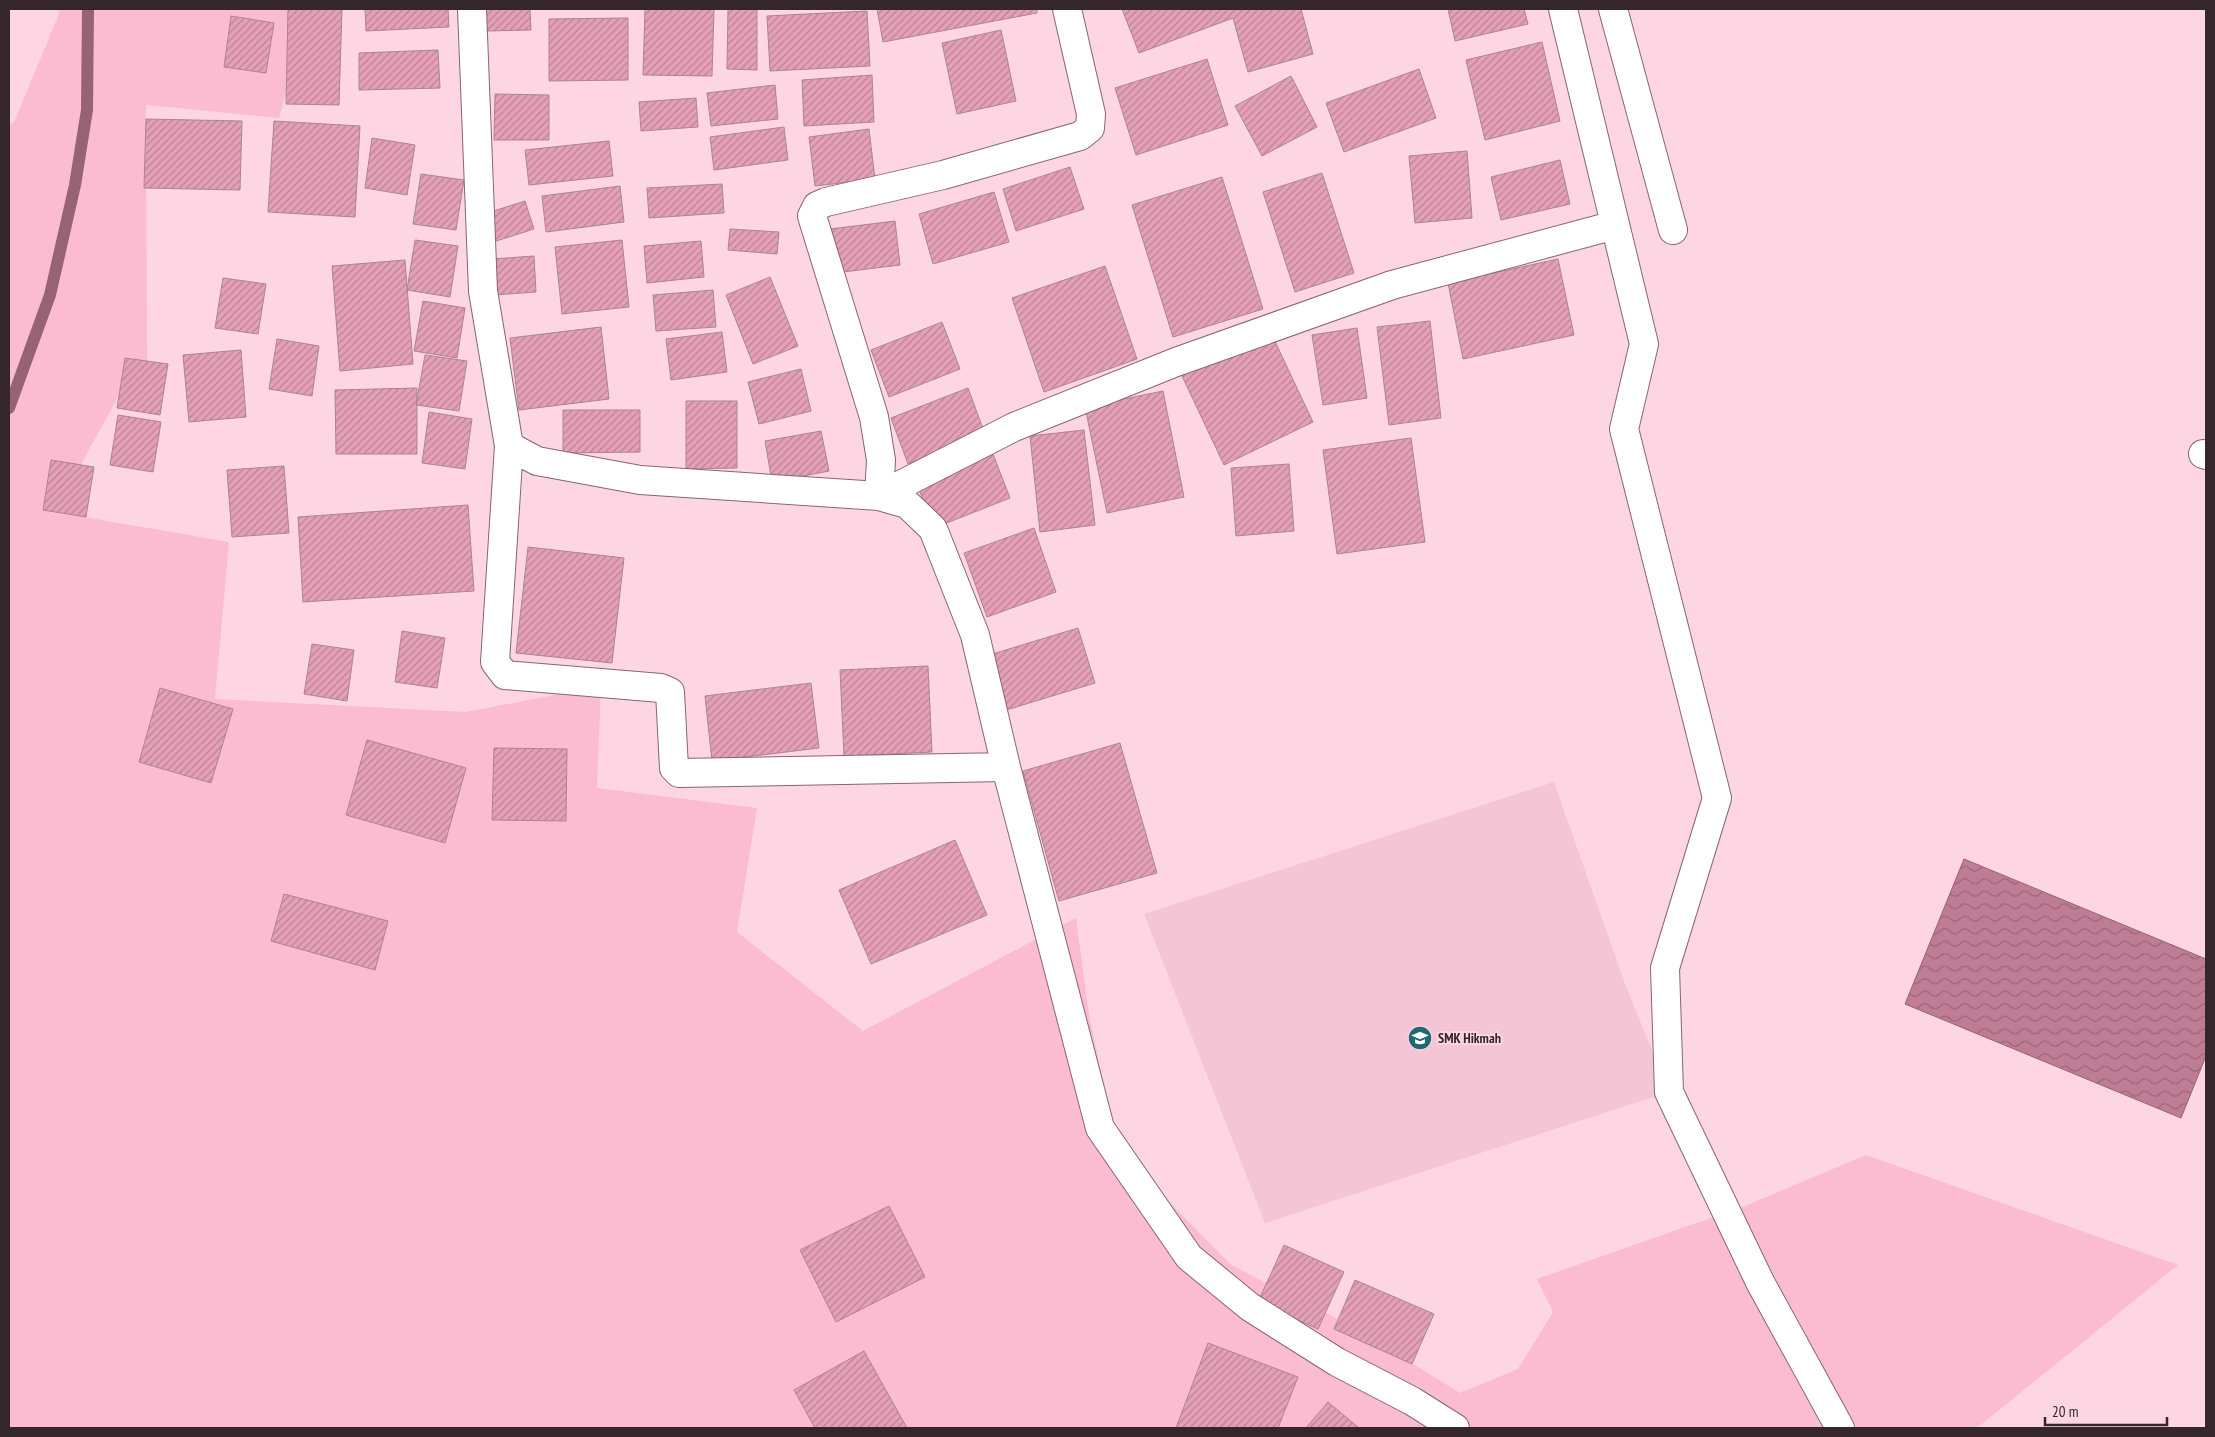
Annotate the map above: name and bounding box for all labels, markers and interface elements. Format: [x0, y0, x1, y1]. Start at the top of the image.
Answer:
school or university icon: SMK Hikmah [1407, 1025, 1433, 1051]
place label: SMK Hikmah [1438, 1029, 1501, 1047]
scale bar [2045, 1394, 2168, 1426]
text: 20 m [2052, 1402, 2078, 1421]

